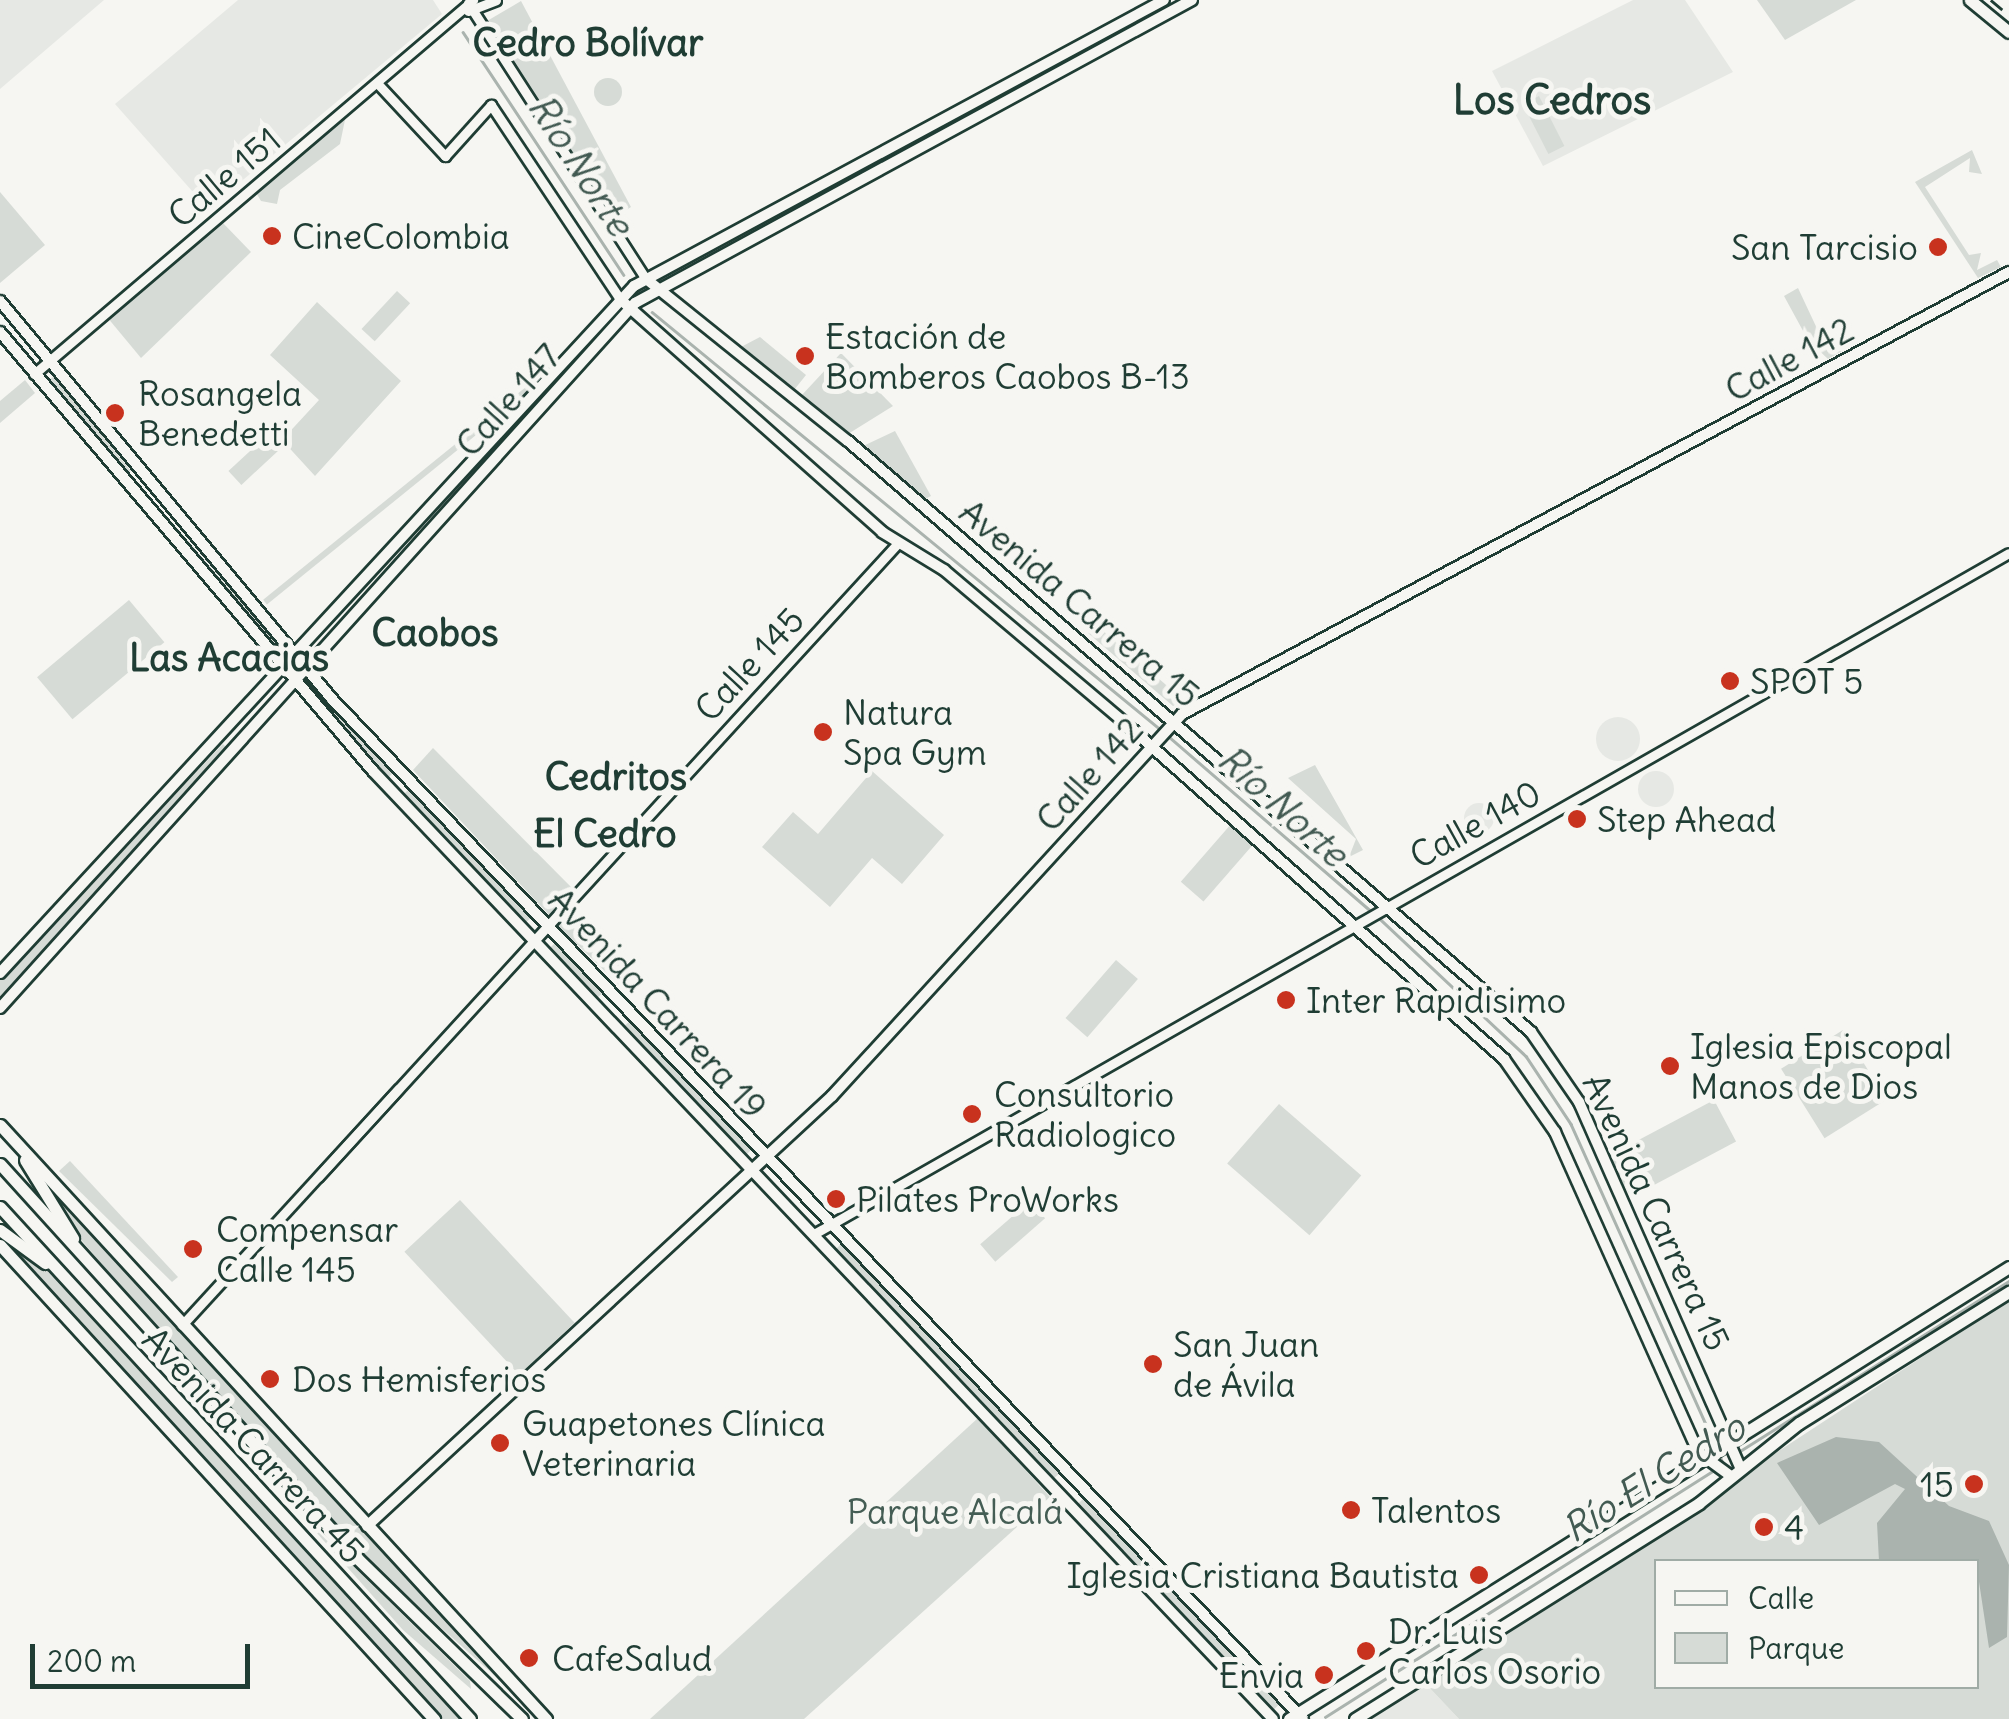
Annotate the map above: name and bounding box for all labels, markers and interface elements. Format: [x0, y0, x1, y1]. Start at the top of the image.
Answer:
district label: Cedro Bolívar [472, 20, 704, 66]
district label: Los Cedros [1453, 76, 1651, 124]
water label: Río Norte [519, 86, 643, 244]
street label: Calle 151 [159, 118, 289, 236]
place label: CineColombia [292, 215, 510, 257]
marker: CineColombia [261, 225, 283, 247]
place label: San Tarcisio [1731, 226, 1918, 268]
marker: San Tarcisio [1927, 236, 1949, 258]
street label: Calle 142 [1718, 308, 1860, 410]
place label: Estación de Bomberos Caobos B-13 [825, 315, 1190, 397]
street label: Calle 147 [447, 335, 569, 465]
marker: Estación de Bomberos Caobos B-13 [794, 345, 816, 367]
place label: Rosangela Benedetti [138, 372, 302, 454]
marker: Rosangela Benedetti [102, 400, 128, 426]
street label: Avenida Carrera 15 [951, 490, 1209, 716]
street label: Calle 145 [686, 599, 812, 729]
district label: Caobos [371, 610, 499, 656]
district label: Las Acacias [129, 635, 329, 681]
place label: SPOT 5 [1750, 660, 1863, 702]
marker: SPOT 5 [1719, 670, 1741, 692]
place label: Natura Spa Gym [843, 691, 987, 773]
street label: Calle 142 [1027, 708, 1151, 840]
marker: Natura Spa Gym [812, 721, 834, 743]
water label: Río Norte [1209, 736, 1357, 876]
district label: Cedritos [545, 754, 687, 800]
street label: Calle 140 [1402, 771, 1548, 877]
place label: Step Ahead [1597, 798, 1776, 840]
marker: Step Ahead [1566, 808, 1588, 830]
district label: El Cedro [533, 811, 677, 857]
street label: Avenida Carrera 19 [540, 879, 776, 1127]
place label: Inter Rapidisimo [1306, 979, 1566, 1021]
marker: Inter Rapidisimo [1275, 989, 1297, 1011]
place label: Iglesia Episcopal Manos de Dios [1690, 1025, 1952, 1107]
marker: Iglesia Episcopal Manos de Dios [1659, 1055, 1681, 1077]
street label: Avenida Carrera 15 [1574, 1067, 1740, 1357]
place label: Consultorio Radiologico [994, 1073, 1176, 1155]
marker: Consultorio Radiologico [959, 1101, 985, 1127]
place label: Pilates ProWorks [856, 1178, 1119, 1220]
marker: Pilates ProWorks [825, 1188, 847, 1210]
place label: Compensar Calle 145 [216, 1208, 398, 1290]
marker: Compensar Calle 145 [180, 1236, 206, 1262]
street label: Avenida Carrera 45 [134, 1318, 374, 1572]
place label: San Juan de Ávila [1173, 1323, 1319, 1405]
marker: San Juan de Ávila [1142, 1353, 1164, 1375]
place label: Dos Hemisferios [292, 1358, 546, 1400]
marker: Dos Hemisferios [257, 1366, 283, 1392]
place label: Guapetones Clínica Veterinaria [522, 1402, 826, 1484]
water label: Río El Cedro [1554, 1404, 1754, 1552]
marker: Guapetones Clínica Veterinaria [487, 1430, 513, 1456]
place label: 15 [1920, 1463, 1954, 1505]
marker: 15 [1963, 1473, 1985, 1495]
place label: Talentos [1371, 1489, 1501, 1531]
park label: Parque Alcalá [847, 1490, 1063, 1532]
marker: Talentos [1340, 1499, 1362, 1521]
place label: 4 [1784, 1506, 1804, 1548]
marker: 4 [1753, 1516, 1775, 1538]
place label: Iglesia Cristiana Bautista [1067, 1554, 1459, 1596]
legend [1654, 1559, 1979, 1689]
marker: Iglesia Cristiana Bautista [1468, 1564, 1490, 1586]
text: Calle [1748, 1579, 1814, 1617]
place label: Dr. Luis Carlos Osorio [1388, 1610, 1601, 1692]
scale bar [35, 1624, 255, 1686]
text: Parque [1748, 1629, 1844, 1667]
place label: CafeSalud [552, 1637, 712, 1679]
marker: Dr. Luis Carlos Osorio [1353, 1638, 1379, 1664]
text: 200 m [47, 1642, 136, 1680]
marker: CafeSalud [516, 1645, 542, 1671]
place label: Envia [1219, 1654, 1304, 1696]
marker: Envia [1313, 1664, 1335, 1686]

